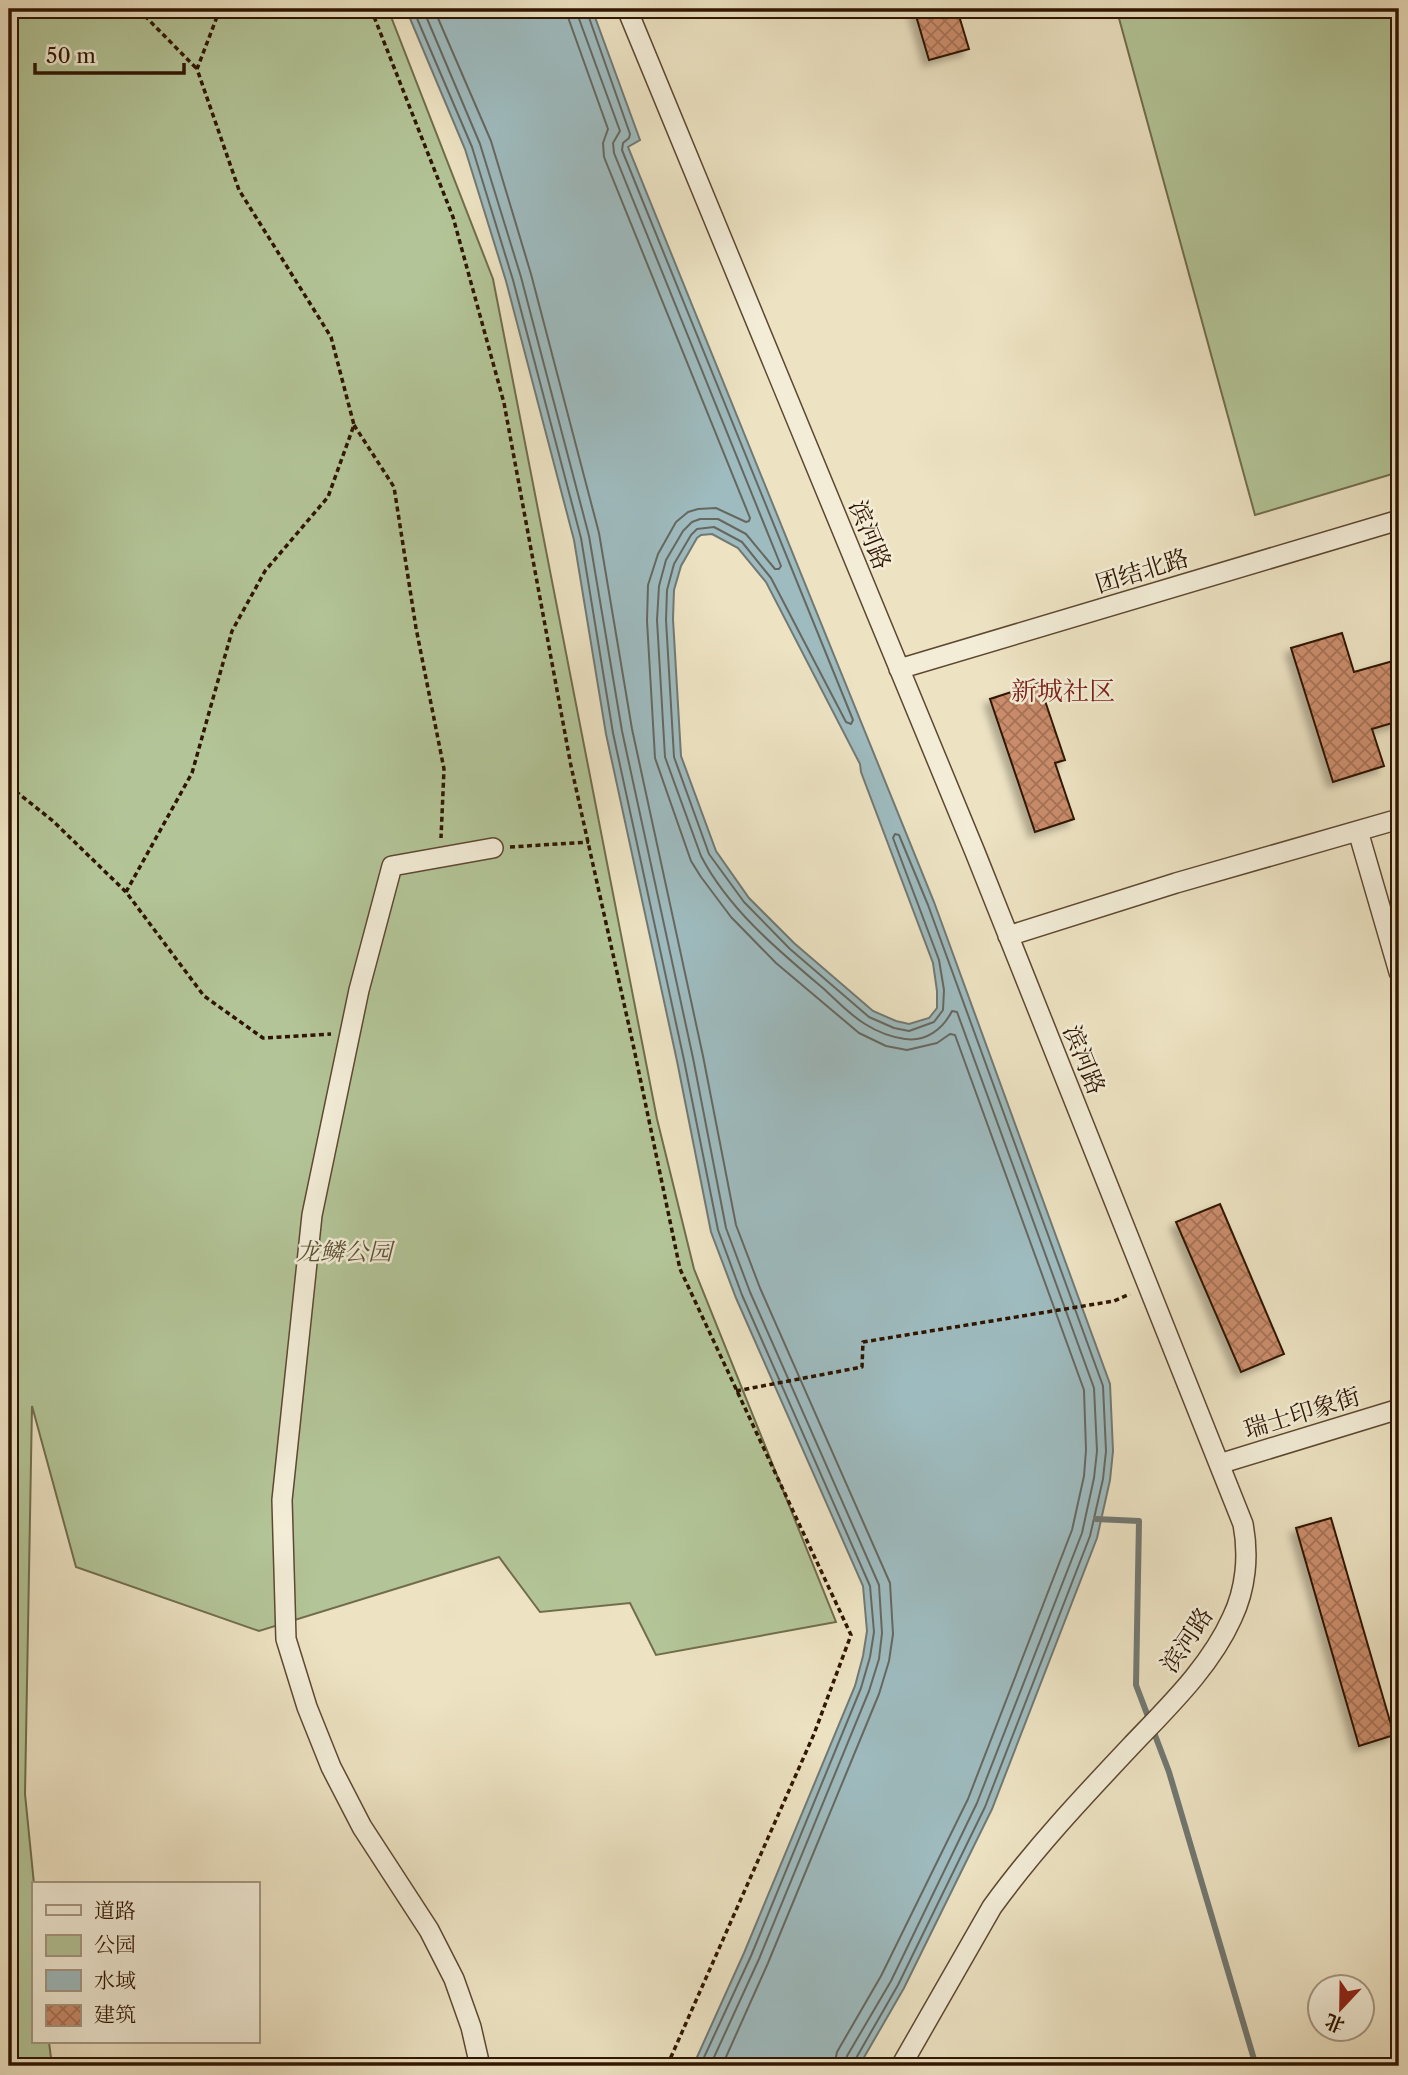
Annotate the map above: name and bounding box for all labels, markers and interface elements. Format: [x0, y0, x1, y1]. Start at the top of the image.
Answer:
scale bar [35, 32, 184, 76]
text: 50 m [46, 43, 96, 68]
street label: 滨河路 [844, 496, 897, 574]
street label: 团结北路 [1092, 543, 1192, 598]
district label: 新城社区 [1011, 675, 1115, 707]
street label: 滨河路 [1058, 1021, 1111, 1099]
park label: 龙鳞公园 [296, 1237, 396, 1266]
street label: 瑞士印象街 [1240, 1381, 1363, 1444]
street label: 滨河路 [1154, 1602, 1219, 1678]
legend [32, 1882, 259, 2044]
text: 道路 [94, 1898, 136, 1923]
text: 公园 [94, 1932, 136, 1957]
text: 水域 [94, 1968, 136, 1993]
north arrow [1306, 1974, 1376, 2044]
text: 建筑 [94, 2002, 136, 2027]
text: 北 [1322, 2009, 1348, 2038]

